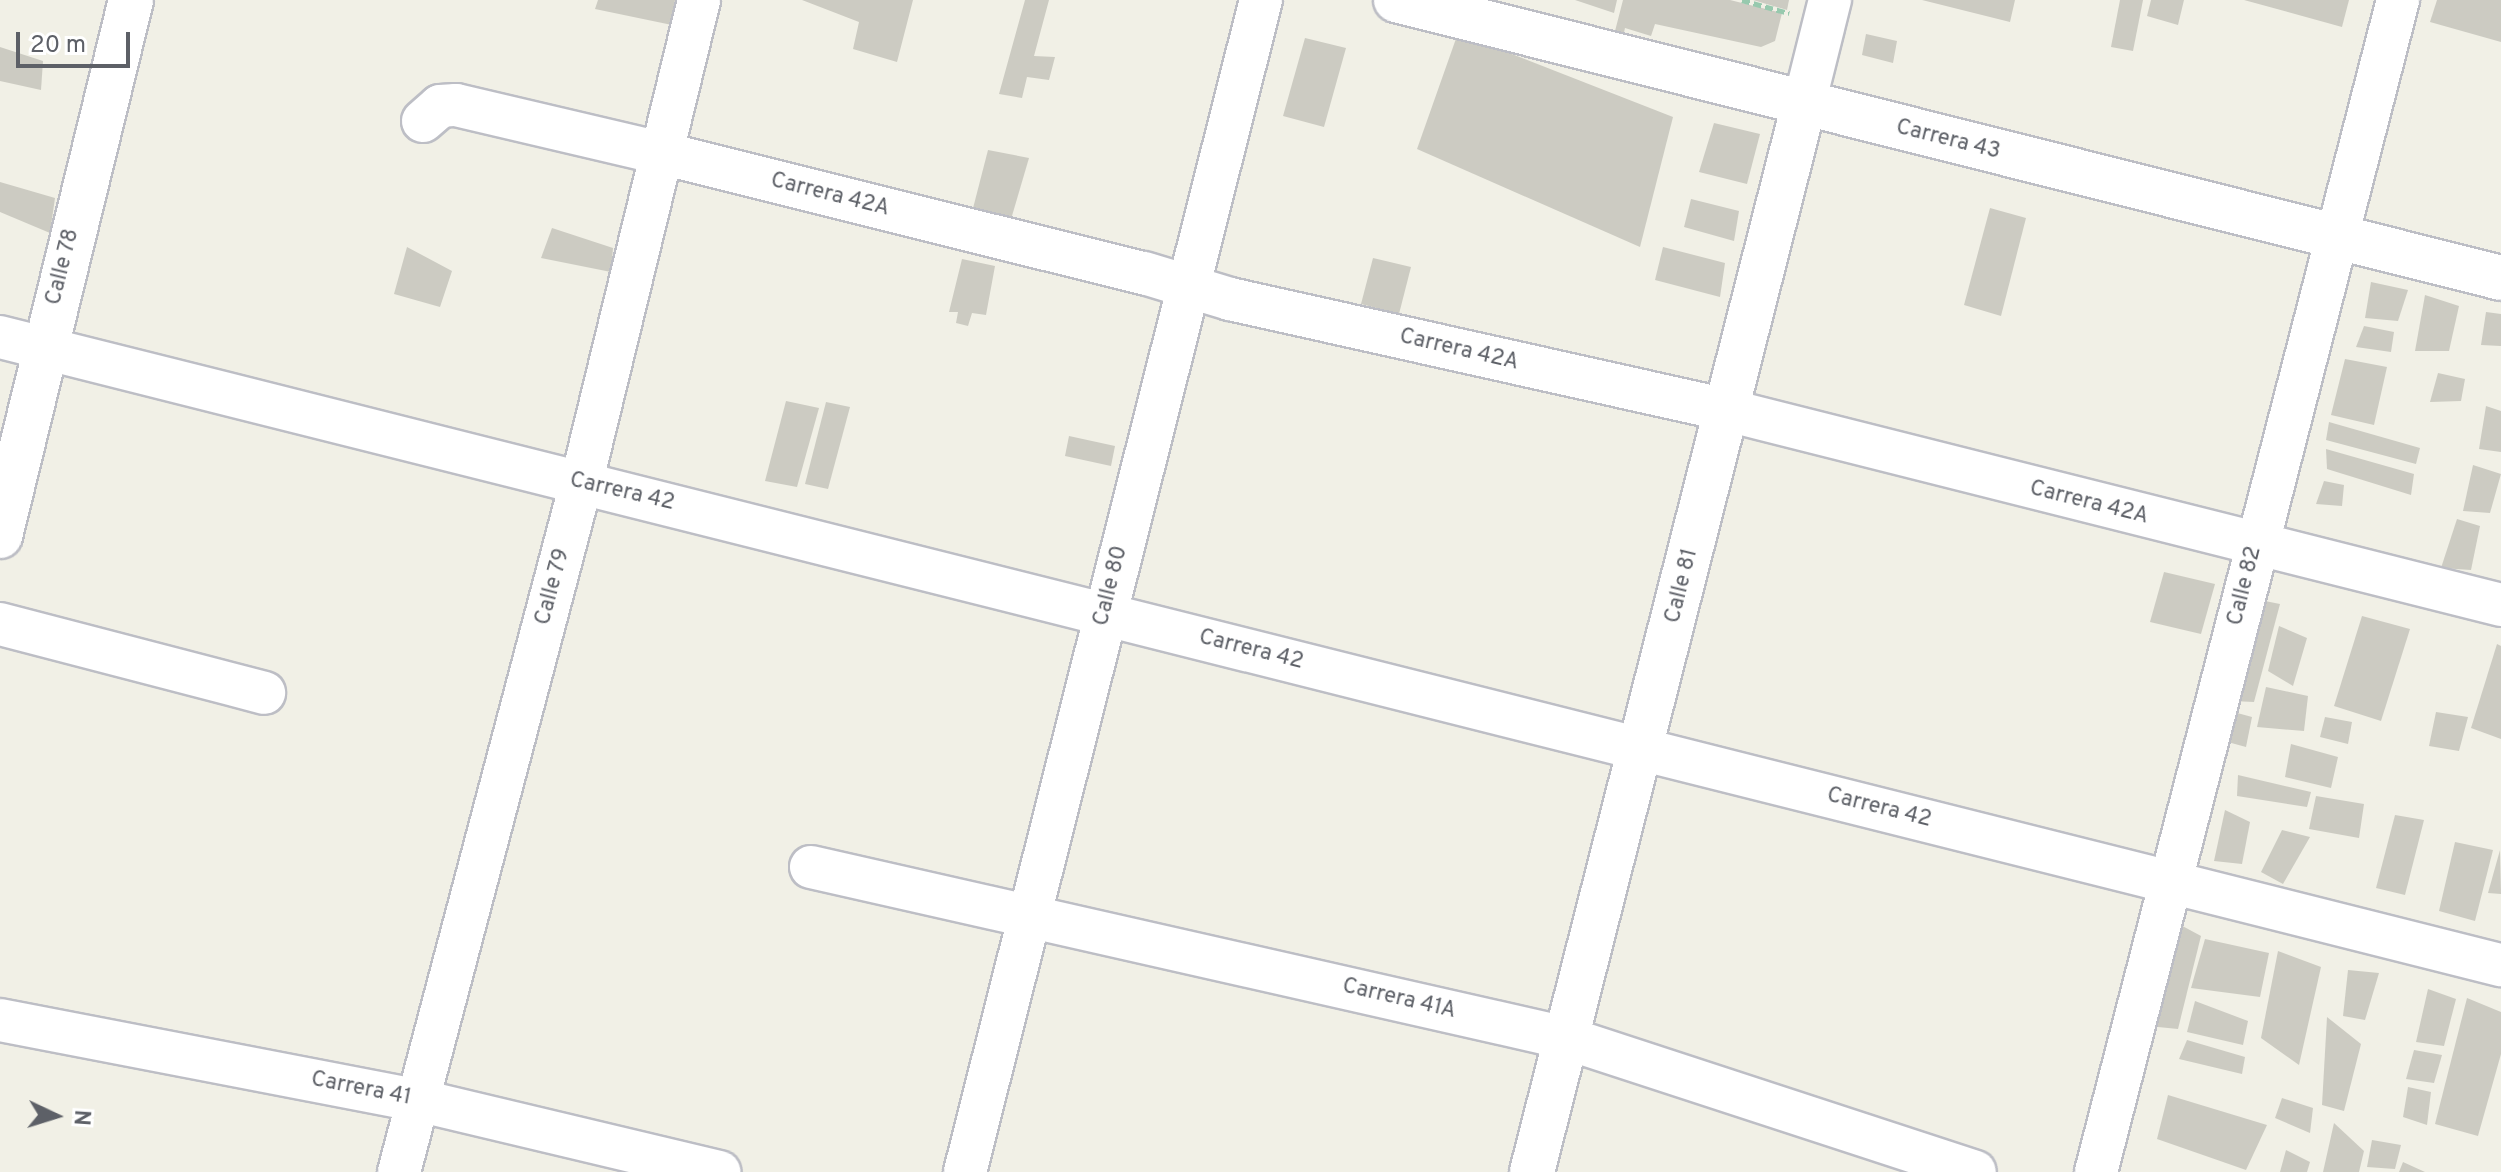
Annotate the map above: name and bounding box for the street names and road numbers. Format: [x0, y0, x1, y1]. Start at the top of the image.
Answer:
street label: Carrera 43 [1893, 114, 2003, 166]
street label: Carrera 42A [768, 167, 892, 223]
street label: Calle 78 [41, 226, 85, 308]
street label: Carrera 42A [1397, 323, 1521, 377]
street label: Carrera 42 [567, 467, 677, 517]
street label: Carrera 42A [2027, 475, 2151, 531]
street label: Calle 80 [1088, 543, 1134, 629]
street label: Calle 82 [2222, 544, 2268, 628]
street label: Calle 79 [530, 545, 576, 629]
street label: Calle 81 [1660, 546, 1704, 626]
street label: Carrera 42 [1196, 624, 1306, 676]
street label: Carrera 42 [1824, 782, 1934, 834]
street label: Carrera 41A [1340, 973, 1458, 1025]
street label: Carrera 41 [309, 1066, 413, 1112]

